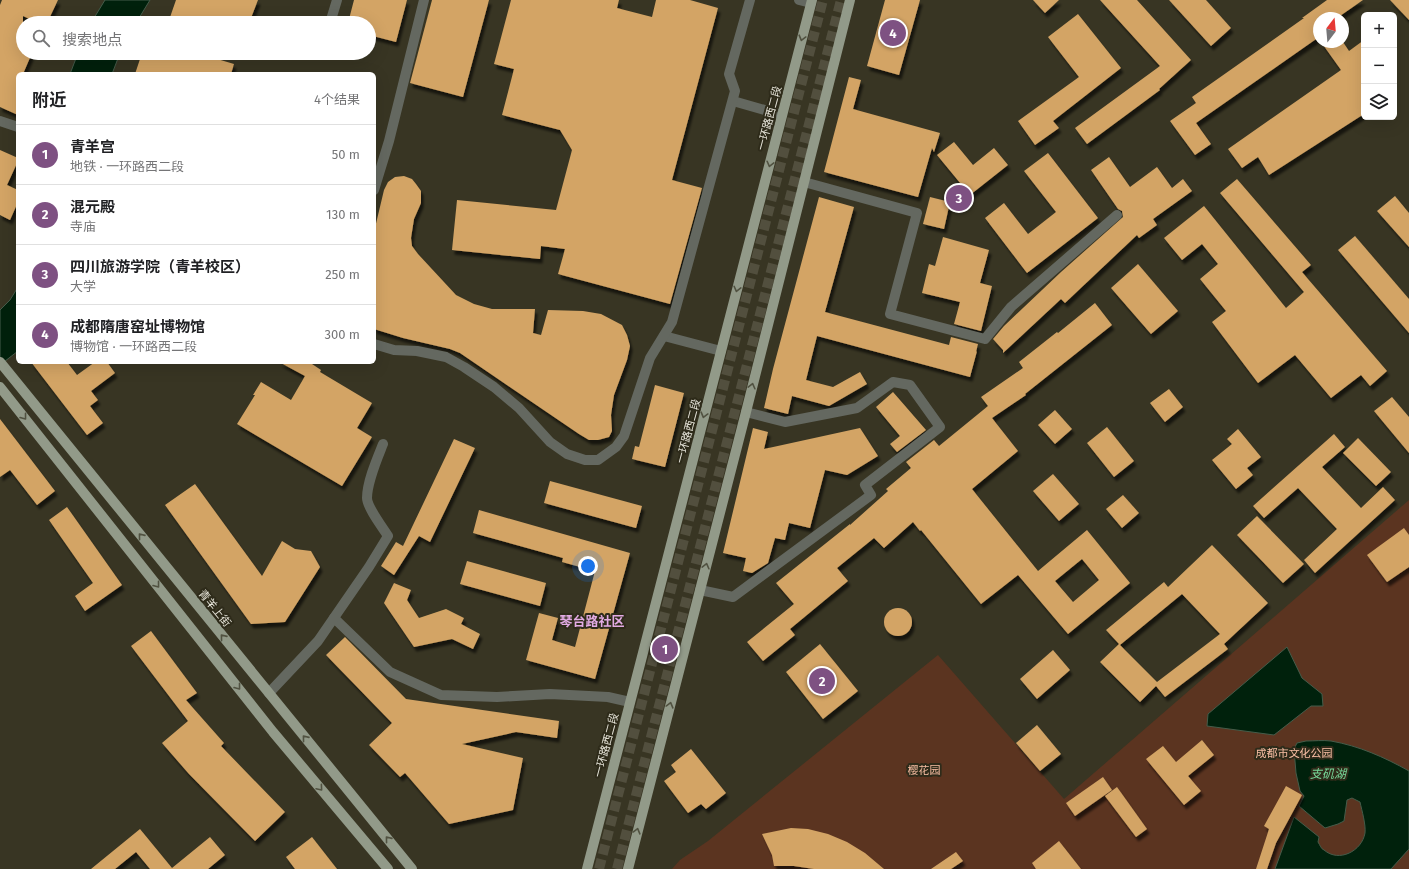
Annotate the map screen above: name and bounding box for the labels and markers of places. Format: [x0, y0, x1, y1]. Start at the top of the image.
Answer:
pin: 4 [880, 18, 906, 48]
pin: 3 [946, 183, 972, 213]
pin: 1 [652, 634, 678, 664]
pin: 2 [809, 666, 835, 696]

